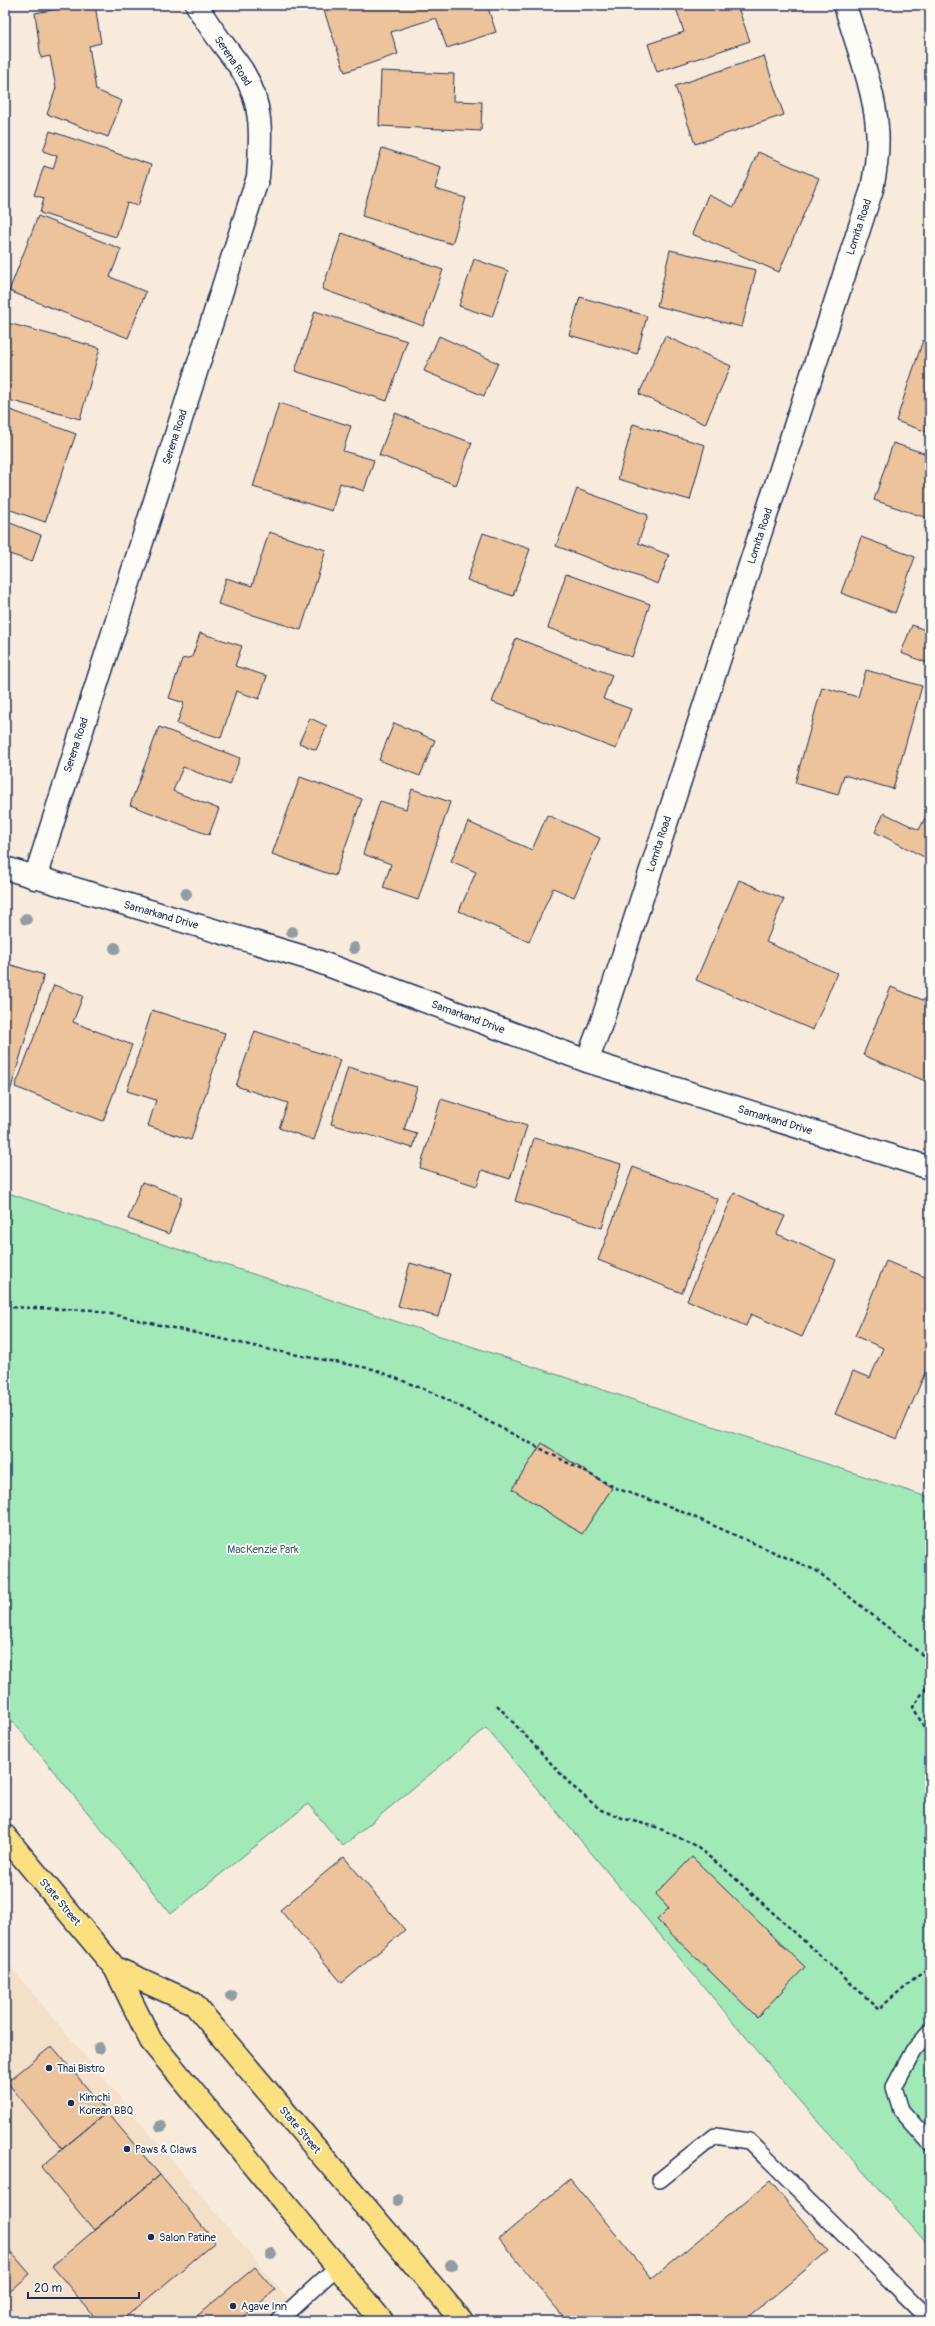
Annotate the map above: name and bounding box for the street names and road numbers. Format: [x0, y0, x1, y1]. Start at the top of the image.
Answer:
street label: Serena Road [212, 34, 254, 88]
street label: Lomita Road [844, 197, 874, 257]
street label: Serena Road [160, 408, 190, 466]
street label: Lomita Road [745, 506, 775, 566]
street label: Serena Road [61, 716, 91, 774]
street label: Lomita Road [644, 814, 674, 874]
street label: Samarkand Drive [122, 898, 200, 932]
street label: Samarkand Drive [430, 998, 507, 1037]
street label: Samarkand Drive [736, 1102, 814, 1138]
street label: State Street [36, 1876, 84, 1929]
street label: State Street [276, 2104, 324, 2157]

